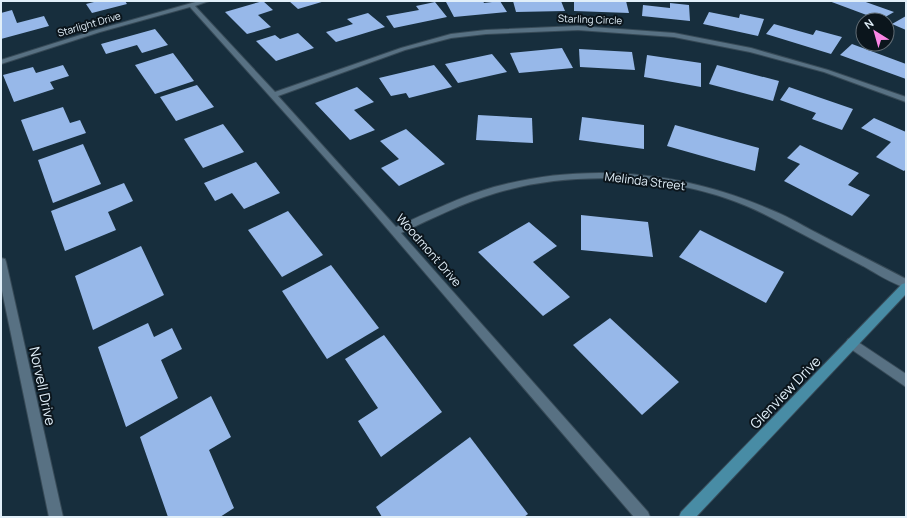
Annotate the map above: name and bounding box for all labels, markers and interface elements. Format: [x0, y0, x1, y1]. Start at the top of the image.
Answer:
street label: Starlight Drive [56, 8, 122, 40]
street label: Starling Circle [558, 11, 623, 27]
north arrow [855, 12, 895, 52]
text: N [861, 15, 876, 32]
street label: Melinda Street [604, 168, 687, 194]
street label: Woodmont Drive [393, 210, 465, 290]
street label: Norvell Drive [25, 345, 61, 427]
street label: Glenview Drive [746, 352, 824, 432]

